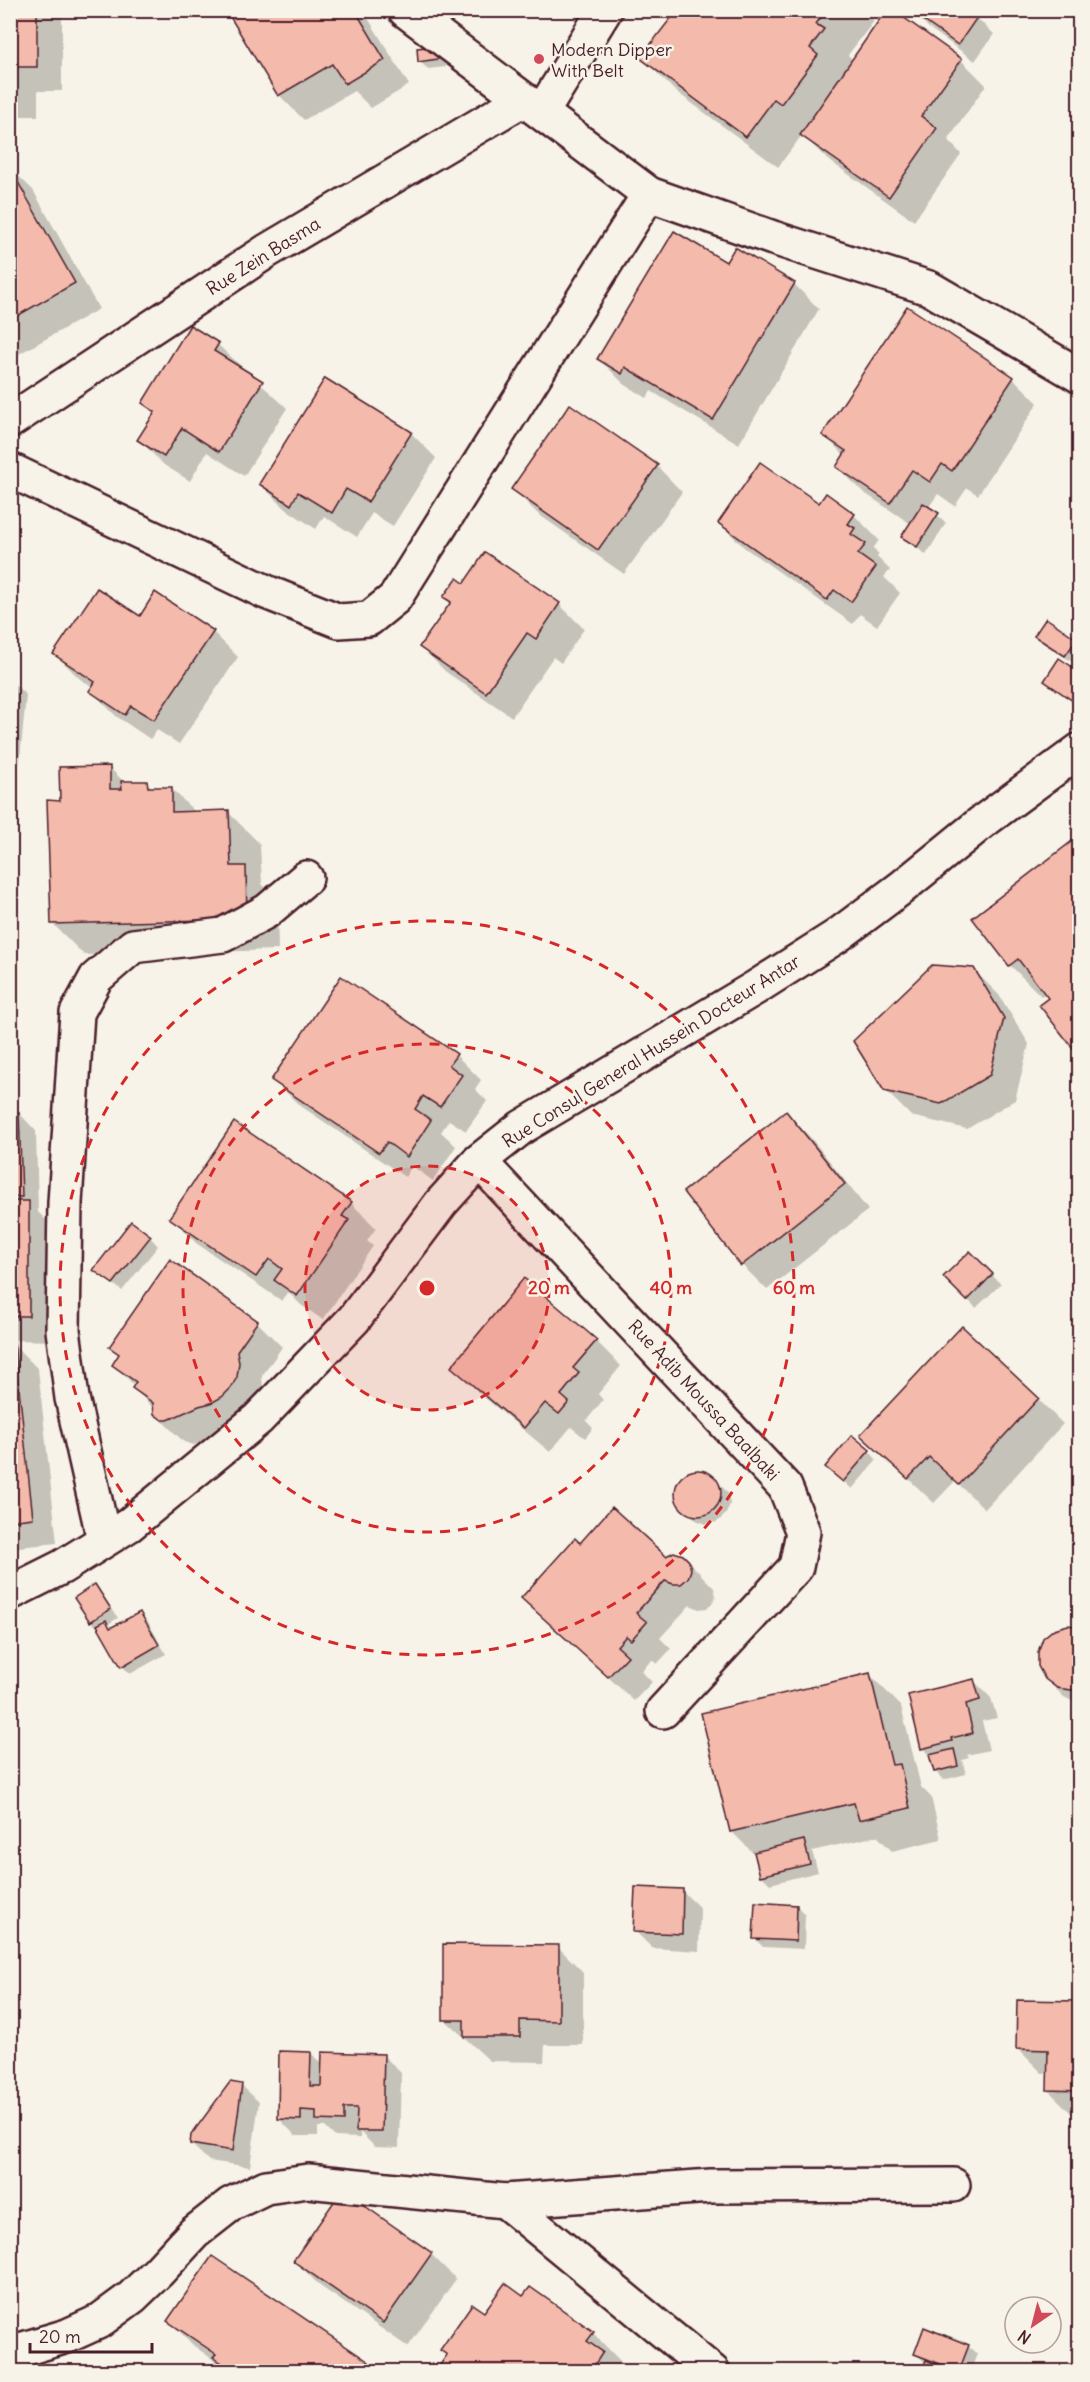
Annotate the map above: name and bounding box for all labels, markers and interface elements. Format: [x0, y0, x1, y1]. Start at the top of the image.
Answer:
place label: Modern Dipper With Belt [551, 38, 673, 82]
marker: Modern Dipper With Belt [532, 52, 546, 66]
street label: Rue Zein Basma [202, 212, 324, 300]
street label: Rue Consul General Hussein Docteur Antar [498, 949, 805, 1153]
text: 20 m [528, 1276, 570, 1299]
text: 40 m [650, 1276, 692, 1299]
text: 60 m [773, 1276, 815, 1299]
centre of rings [417, 1278, 437, 1298]
street label: Rue Adib Moussa Baalbaki [623, 1315, 785, 1485]
north arrow [1003, 2295, 1063, 2355]
scale bar [30, 2316, 152, 2354]
text: 20 m [39, 2325, 81, 2348]
text: N [1014, 2326, 1035, 2349]

